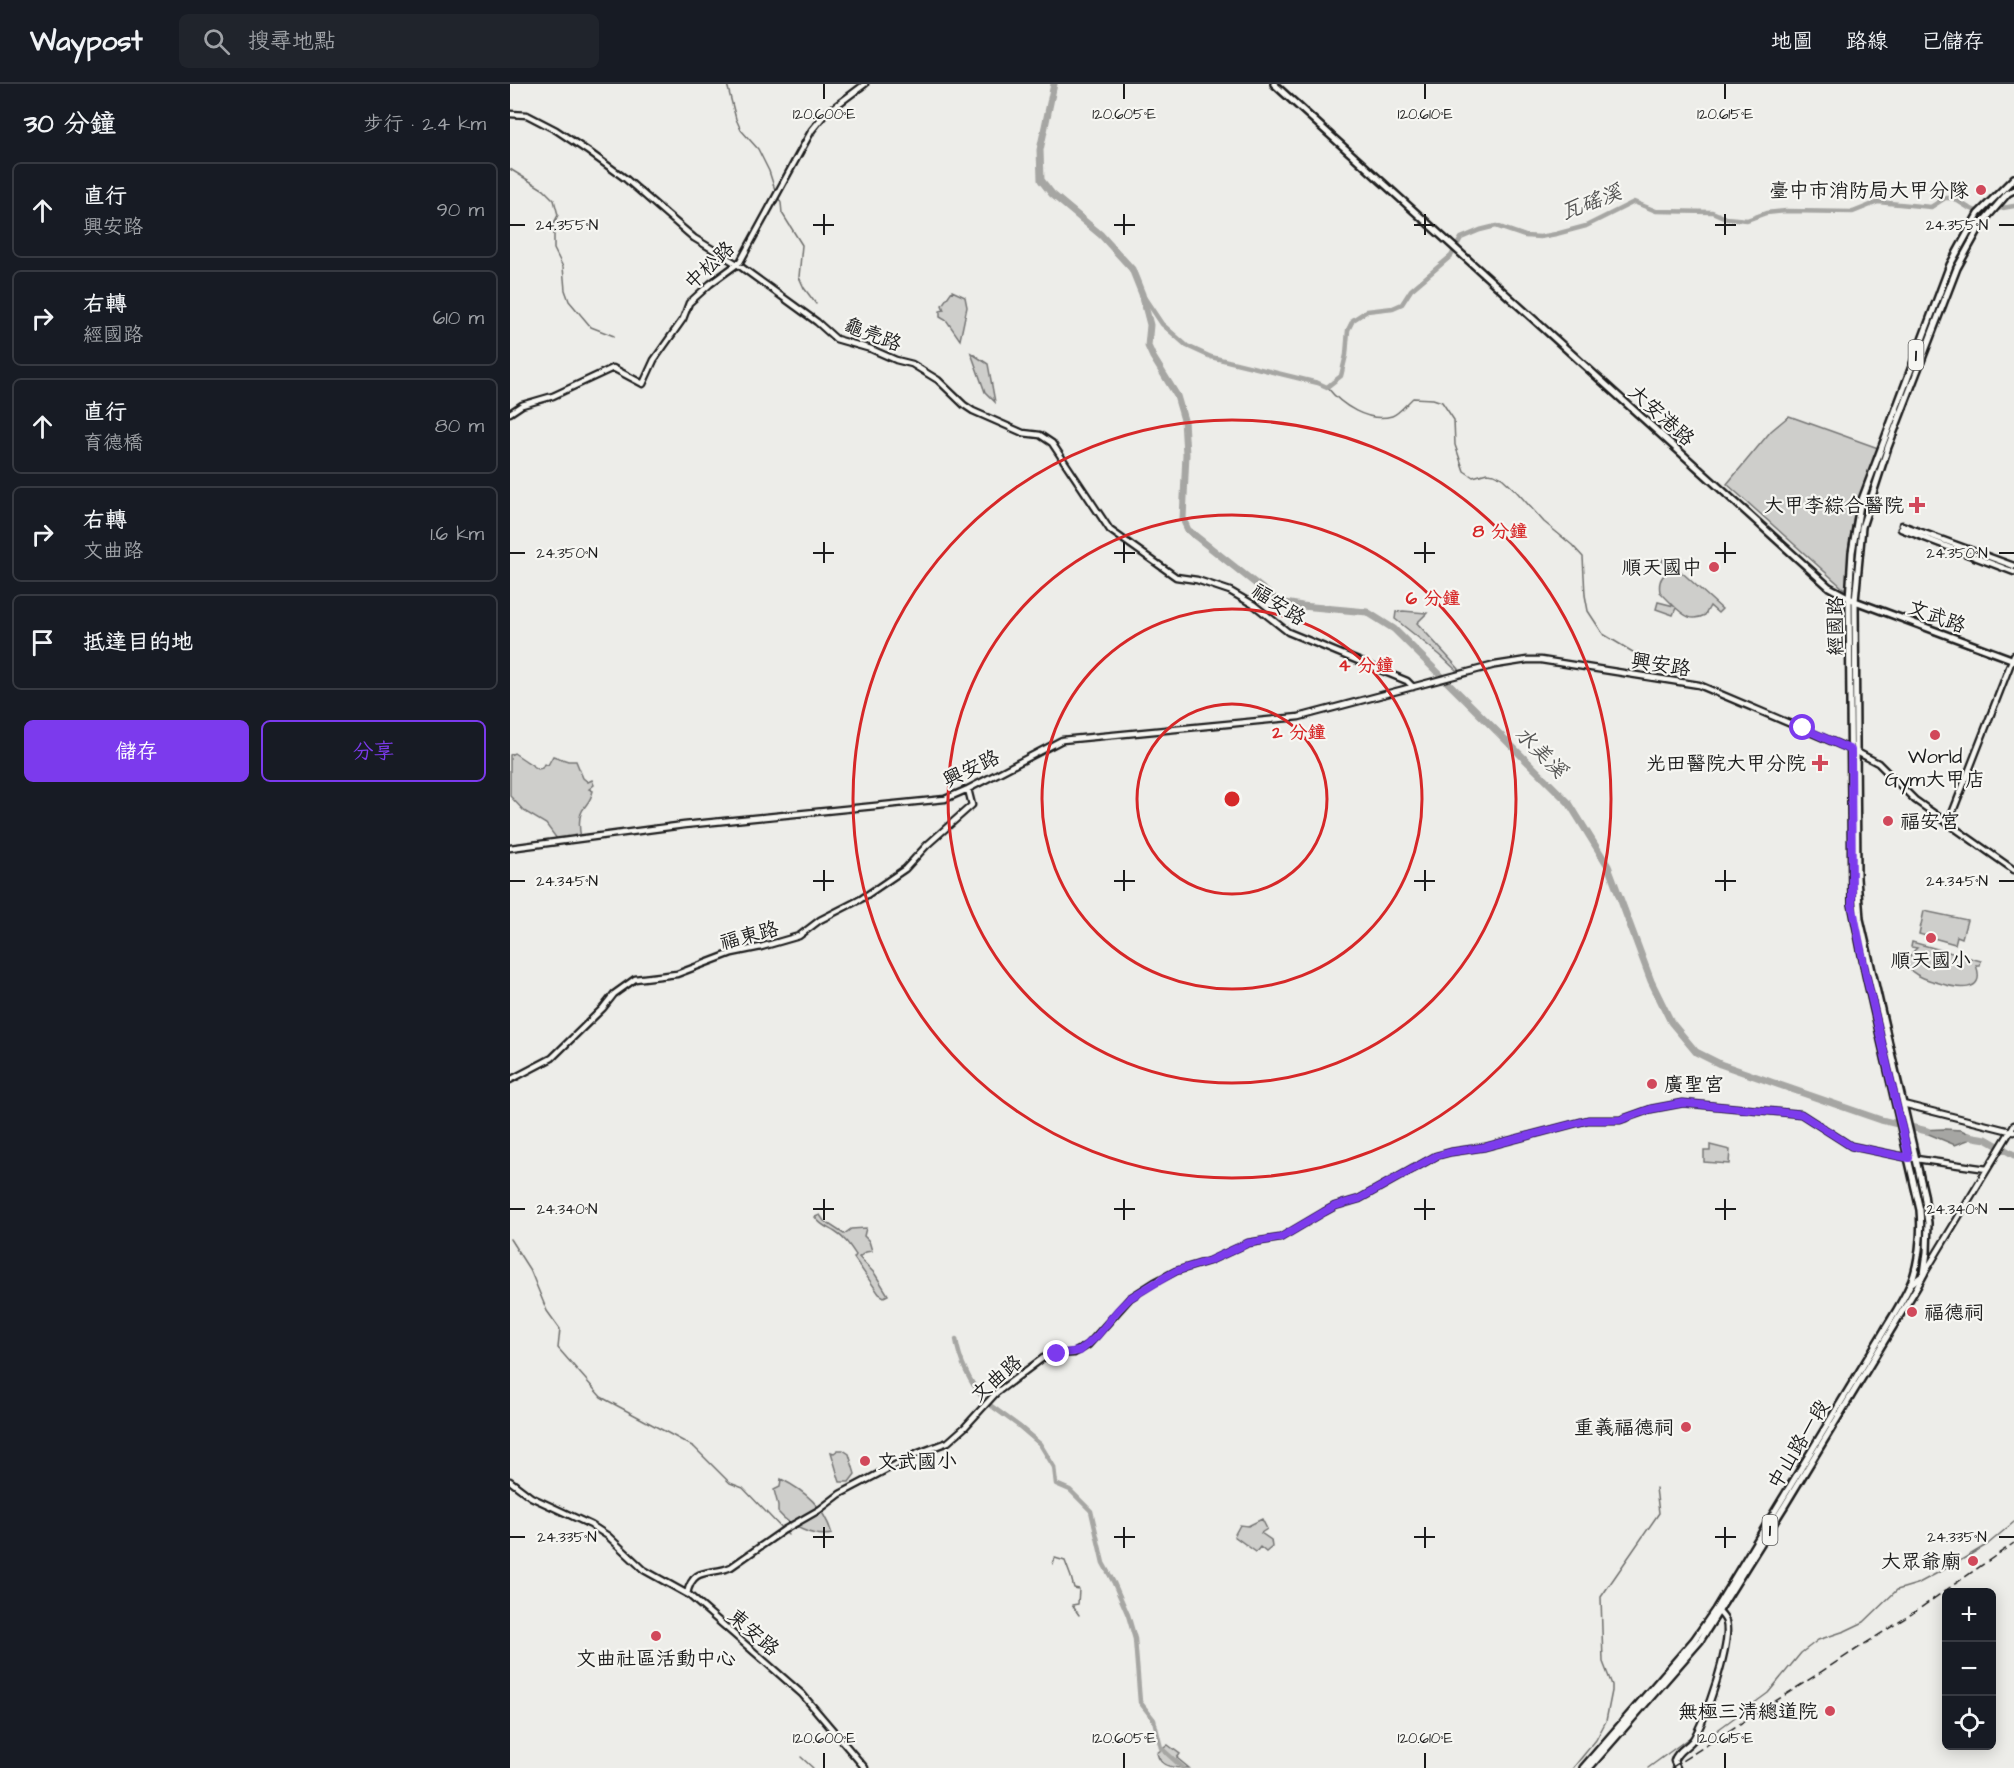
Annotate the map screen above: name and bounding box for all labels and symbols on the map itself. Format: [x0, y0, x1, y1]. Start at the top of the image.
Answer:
text: 120.600°E [793, 104, 855, 125]
text: 120.605°E [1092, 104, 1156, 125]
text: 120.610°E [1397, 104, 1453, 125]
text: 120.615°E [1697, 104, 1753, 125]
water label: 瓦磘溪 [1557, 177, 1627, 227]
place label: 臺中市消防局大甲分隊 [1769, 177, 1969, 205]
marker: 臺中市消防局大甲分隊 [1974, 183, 1988, 197]
text: 24.355°N [536, 215, 598, 236]
text: 24.355°N [1926, 215, 1988, 236]
street label: 中松路 [678, 234, 742, 296]
street label: 龜壳路 [840, 311, 907, 359]
road number: 1 [1908, 340, 1924, 370]
street label: 大安港路 [1622, 379, 1701, 454]
place label: 大甲李綜合醫院 [1764, 492, 1904, 520]
marker: 大甲李綜合醫院 [1908, 496, 1926, 514]
text: 8 分鐘 [1473, 519, 1527, 544]
text: 24.350°N [536, 543, 598, 564]
text: 24.350°N [1926, 543, 1988, 564]
place label: 順天國中 [1622, 554, 1702, 582]
marker: 順天國中 [1707, 560, 1721, 574]
street label: 福安路 [1246, 577, 1312, 633]
text: 6 分鐘 [1406, 586, 1460, 611]
street label: 文武路 [1904, 594, 1971, 641]
street label: 經國路 [1822, 595, 1850, 656]
street label: 興安路 [1629, 646, 1694, 684]
text: 4 分鐘 [1338, 653, 1394, 678]
route start [1789, 714, 1815, 740]
text: 2 分鐘 [1271, 720, 1326, 745]
water label: 水美溪 [1508, 720, 1574, 786]
marker: World Gym大甲店 [1928, 728, 1942, 742]
street label: 興安路 [938, 743, 1005, 795]
place label: World Gym大甲店 [1885, 743, 1985, 795]
place label: 光田醫院大甲分院 [1646, 750, 1806, 778]
marker: 光田醫院大甲分院 [1811, 754, 1829, 772]
centre of rings [1222, 789, 1242, 809]
place label: 福安宮 [1900, 808, 1960, 836]
marker: 福安宮 [1881, 814, 1895, 828]
text: 24.345°N [536, 871, 598, 892]
text: 24.345°N [1926, 871, 1988, 892]
street label: 福東路 [717, 914, 783, 957]
marker: 順天國小 [1924, 931, 1938, 945]
place label: 順天國小 [1891, 947, 1971, 975]
place label: 廣聖宮 [1664, 1071, 1724, 1099]
marker: 廣聖宮 [1645, 1077, 1659, 1091]
text: 24.340°N [537, 1199, 597, 1220]
text: 24.340°N [1927, 1199, 1987, 1220]
place label: 福德祠 [1924, 1299, 1984, 1327]
marker: 福德祠 [1905, 1305, 1919, 1319]
route end [1043, 1340, 1069, 1366]
street label: 文曲路 [965, 1348, 1029, 1409]
street label: 中山路一段 [1761, 1394, 1837, 1495]
place label: 重義福德祠 [1574, 1414, 1674, 1442]
marker: 重義福德祠 [1679, 1420, 1693, 1434]
place label: 文武國小 [877, 1448, 957, 1476]
marker: 文武國小 [858, 1454, 872, 1468]
road number: 1 [1762, 1515, 1778, 1545]
text: 24.335°N [537, 1527, 597, 1548]
text: 24.335°N [1927, 1527, 1987, 1548]
place label: 大眾爺廟 [1881, 1548, 1961, 1576]
marker: 大眾爺廟 [1966, 1554, 1980, 1568]
street label: 東安路 [722, 1603, 786, 1664]
marker: 文曲社區活動中心 [649, 1629, 663, 1643]
place label: 文曲社區活動中心 [576, 1645, 736, 1673]
place label: 無極三清總道院 [1678, 1698, 1818, 1726]
marker: 無極三清總道院 [1823, 1704, 1837, 1718]
text: 120.600°E [793, 1728, 855, 1749]
text: 120.605°E [1092, 1728, 1156, 1749]
text: 120.610°E [1397, 1728, 1453, 1749]
text: 120.615°E [1697, 1728, 1753, 1749]

